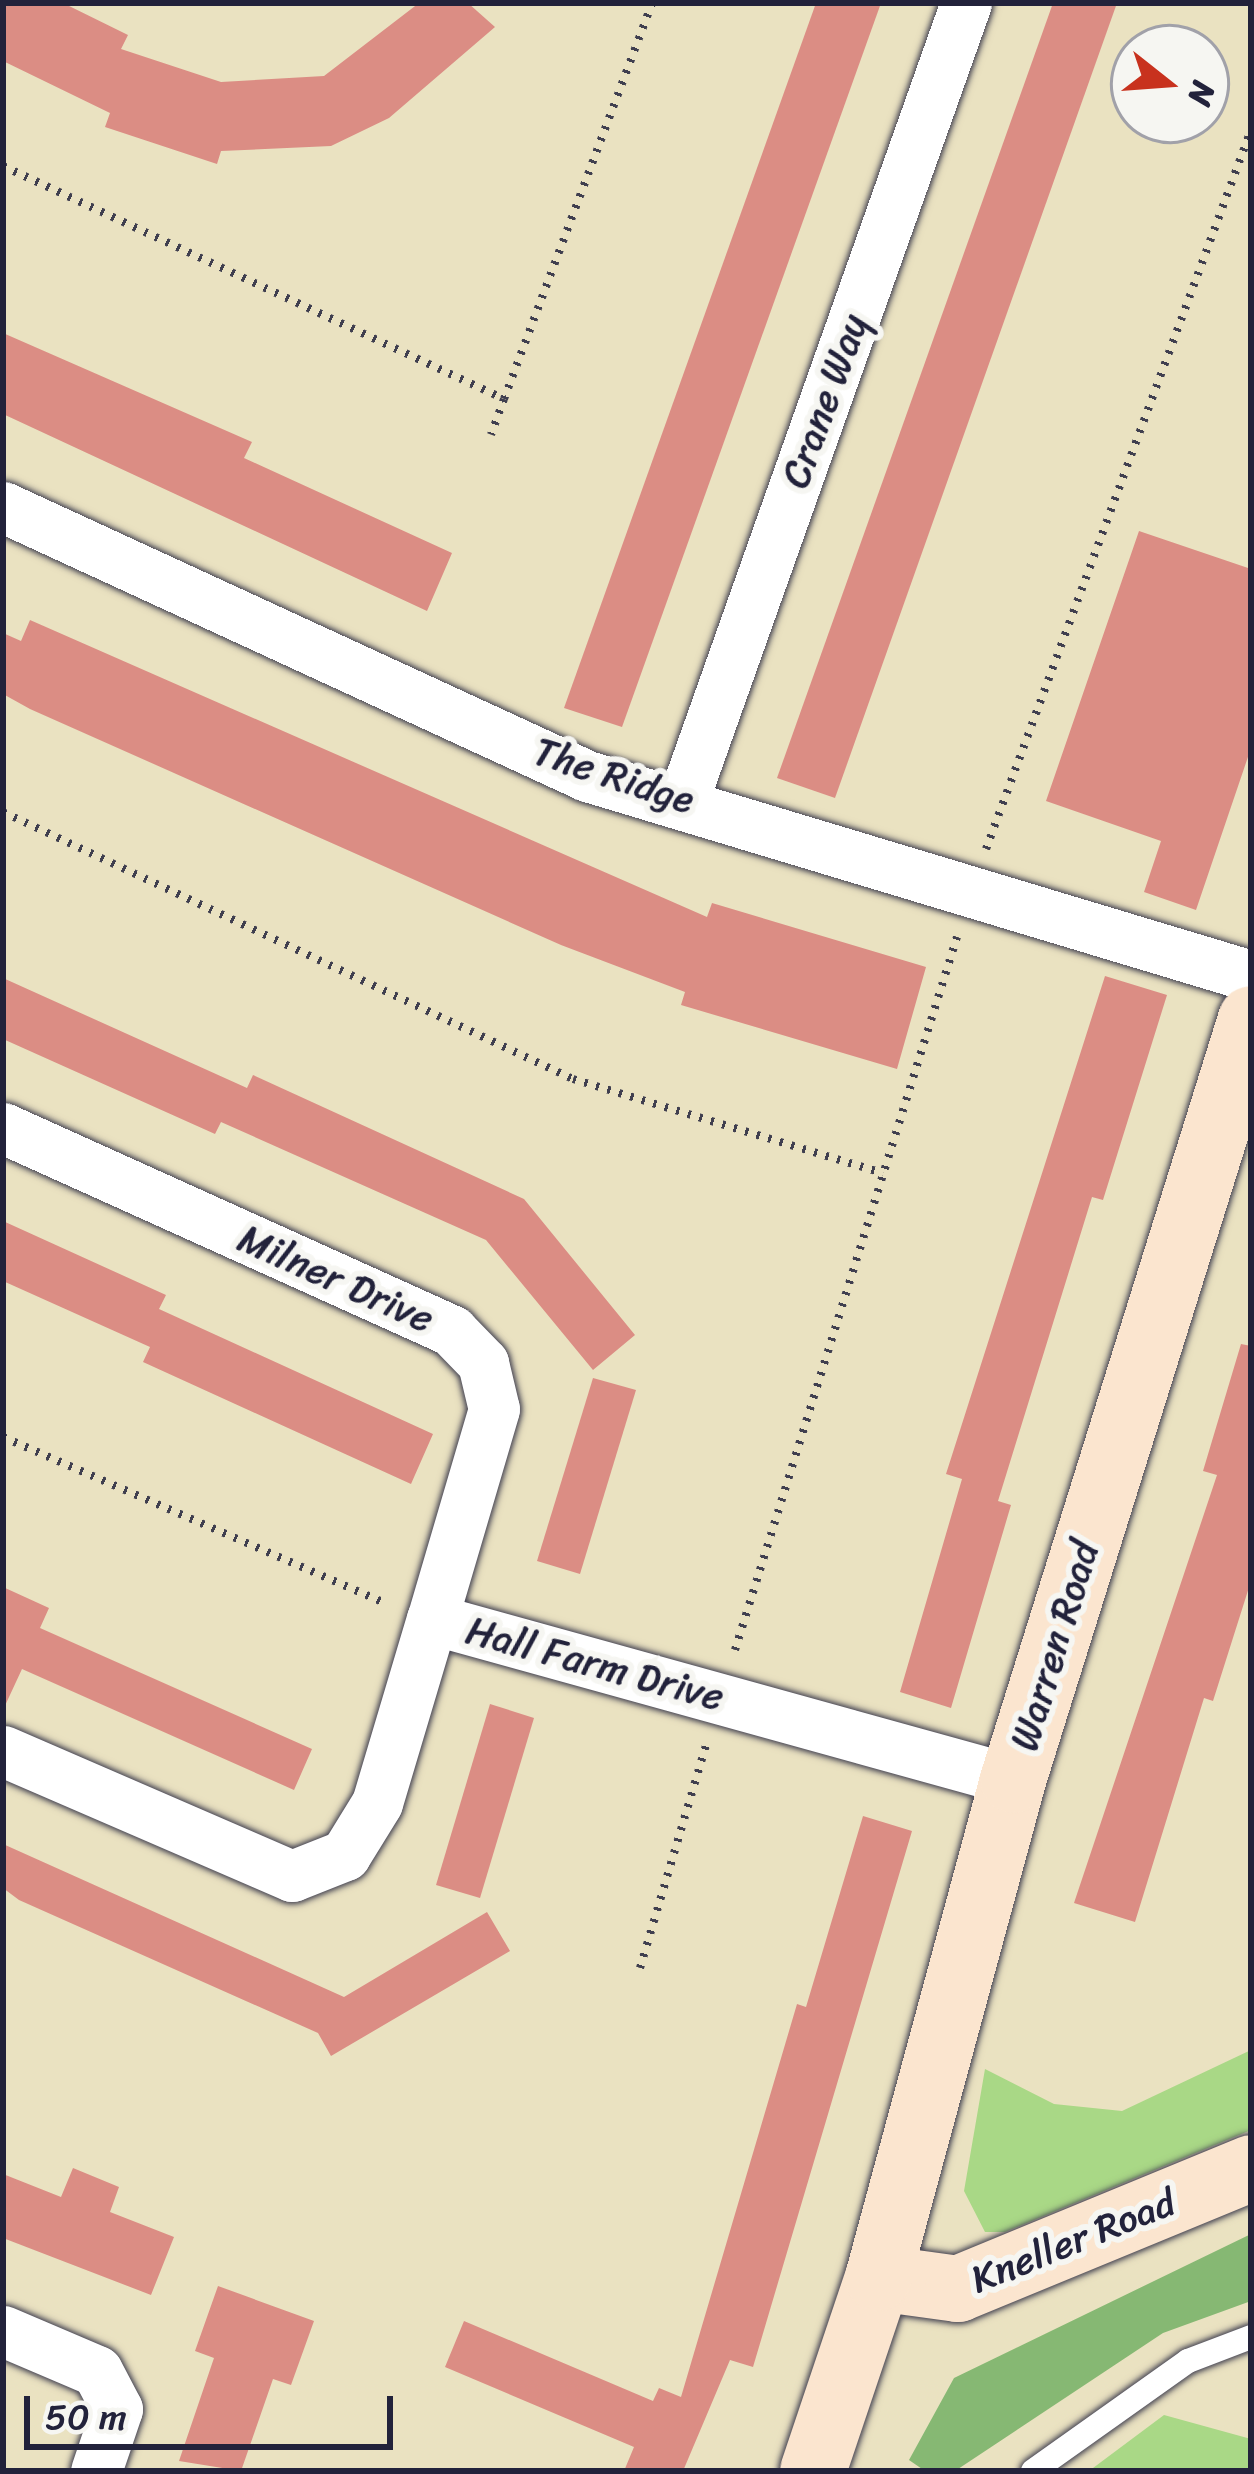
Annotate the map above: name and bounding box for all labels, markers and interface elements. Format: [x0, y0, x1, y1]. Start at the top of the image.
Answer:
north arrow [1110, 24, 1230, 144]
text: N [1170, 74, 1233, 113]
street label: Crane Way [772, 308, 878, 494]
street label: The Ridge [527, 728, 701, 824]
street label: Milner Drive [231, 1215, 441, 1343]
street label: Warren Road [1001, 1536, 1109, 1756]
street label: Hall Farm Drive [461, 1607, 729, 1721]
street label: Kneller Road [964, 2179, 1182, 2303]
scale bar [30, 2372, 399, 2446]
text: 50 m [45, 2385, 127, 2449]

